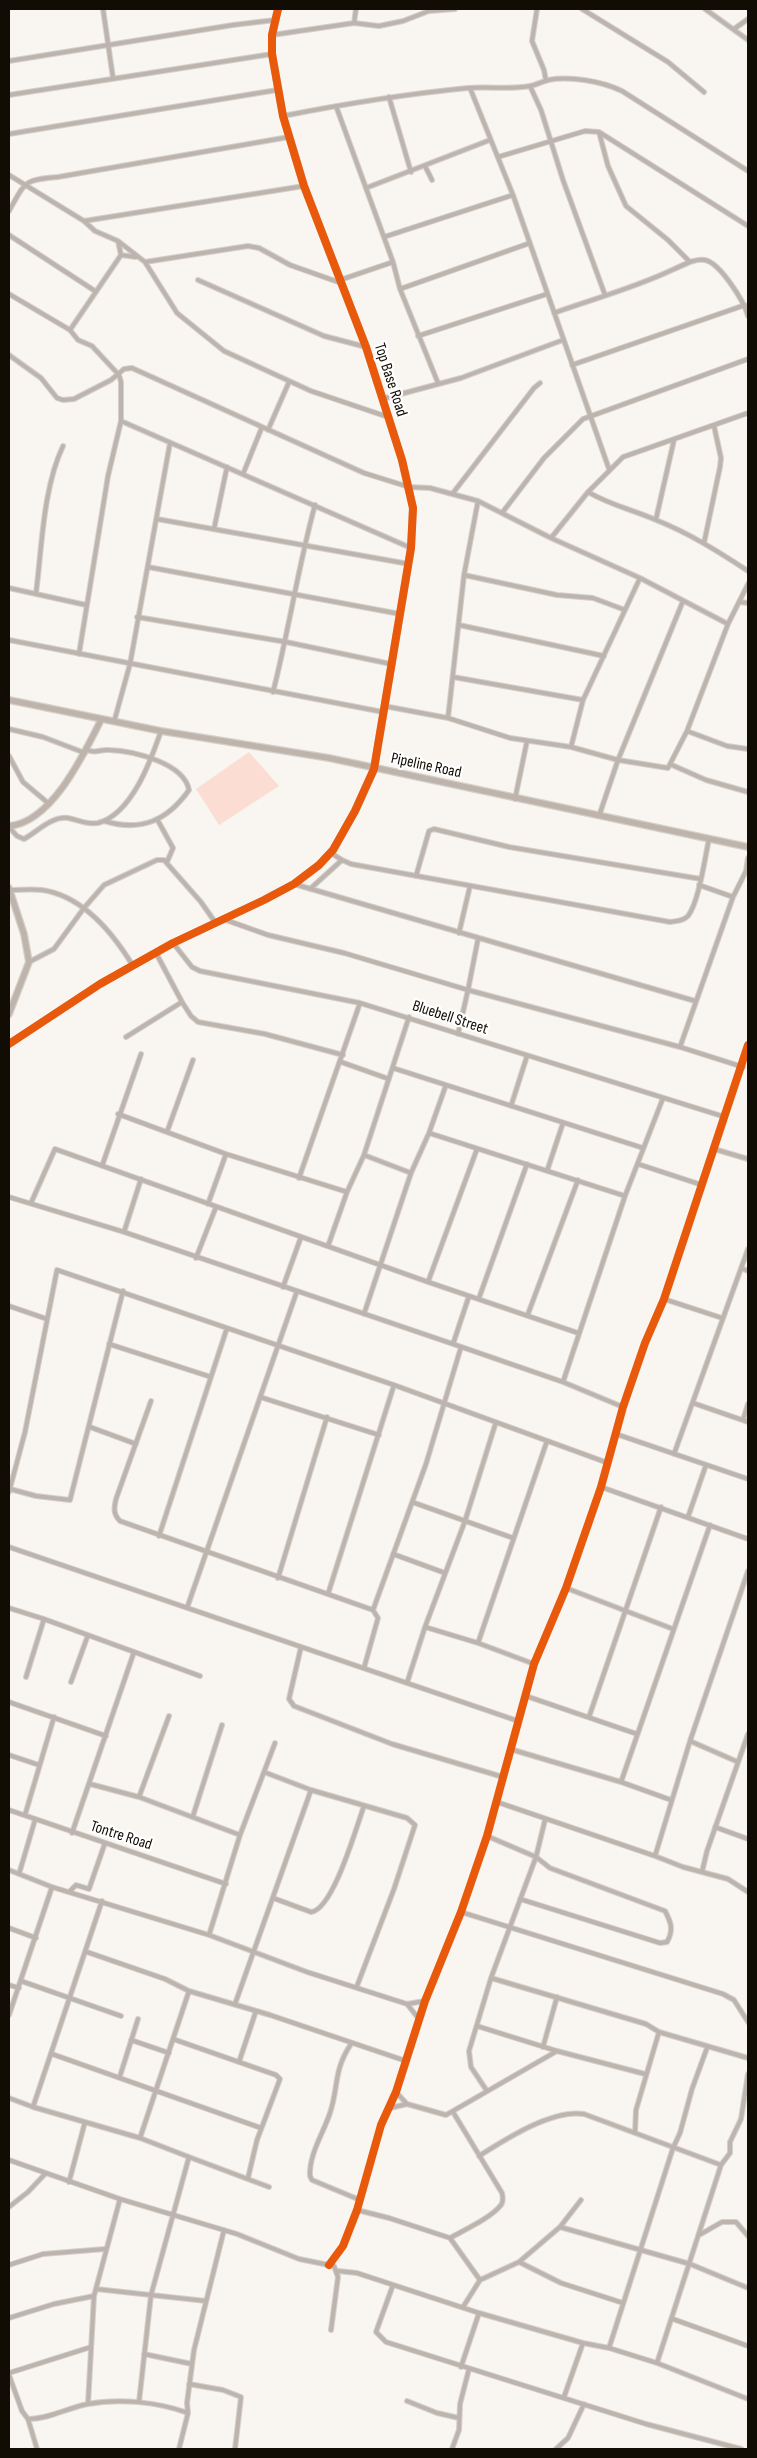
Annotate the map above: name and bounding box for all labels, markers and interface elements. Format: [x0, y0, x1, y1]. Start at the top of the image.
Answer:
street label: Top Base Road [369, 341, 411, 419]
street label: Pipeline Road [389, 749, 463, 783]
street label: Bluebell Street [410, 997, 490, 1039]
street label: Tontre Road [88, 1817, 154, 1855]

